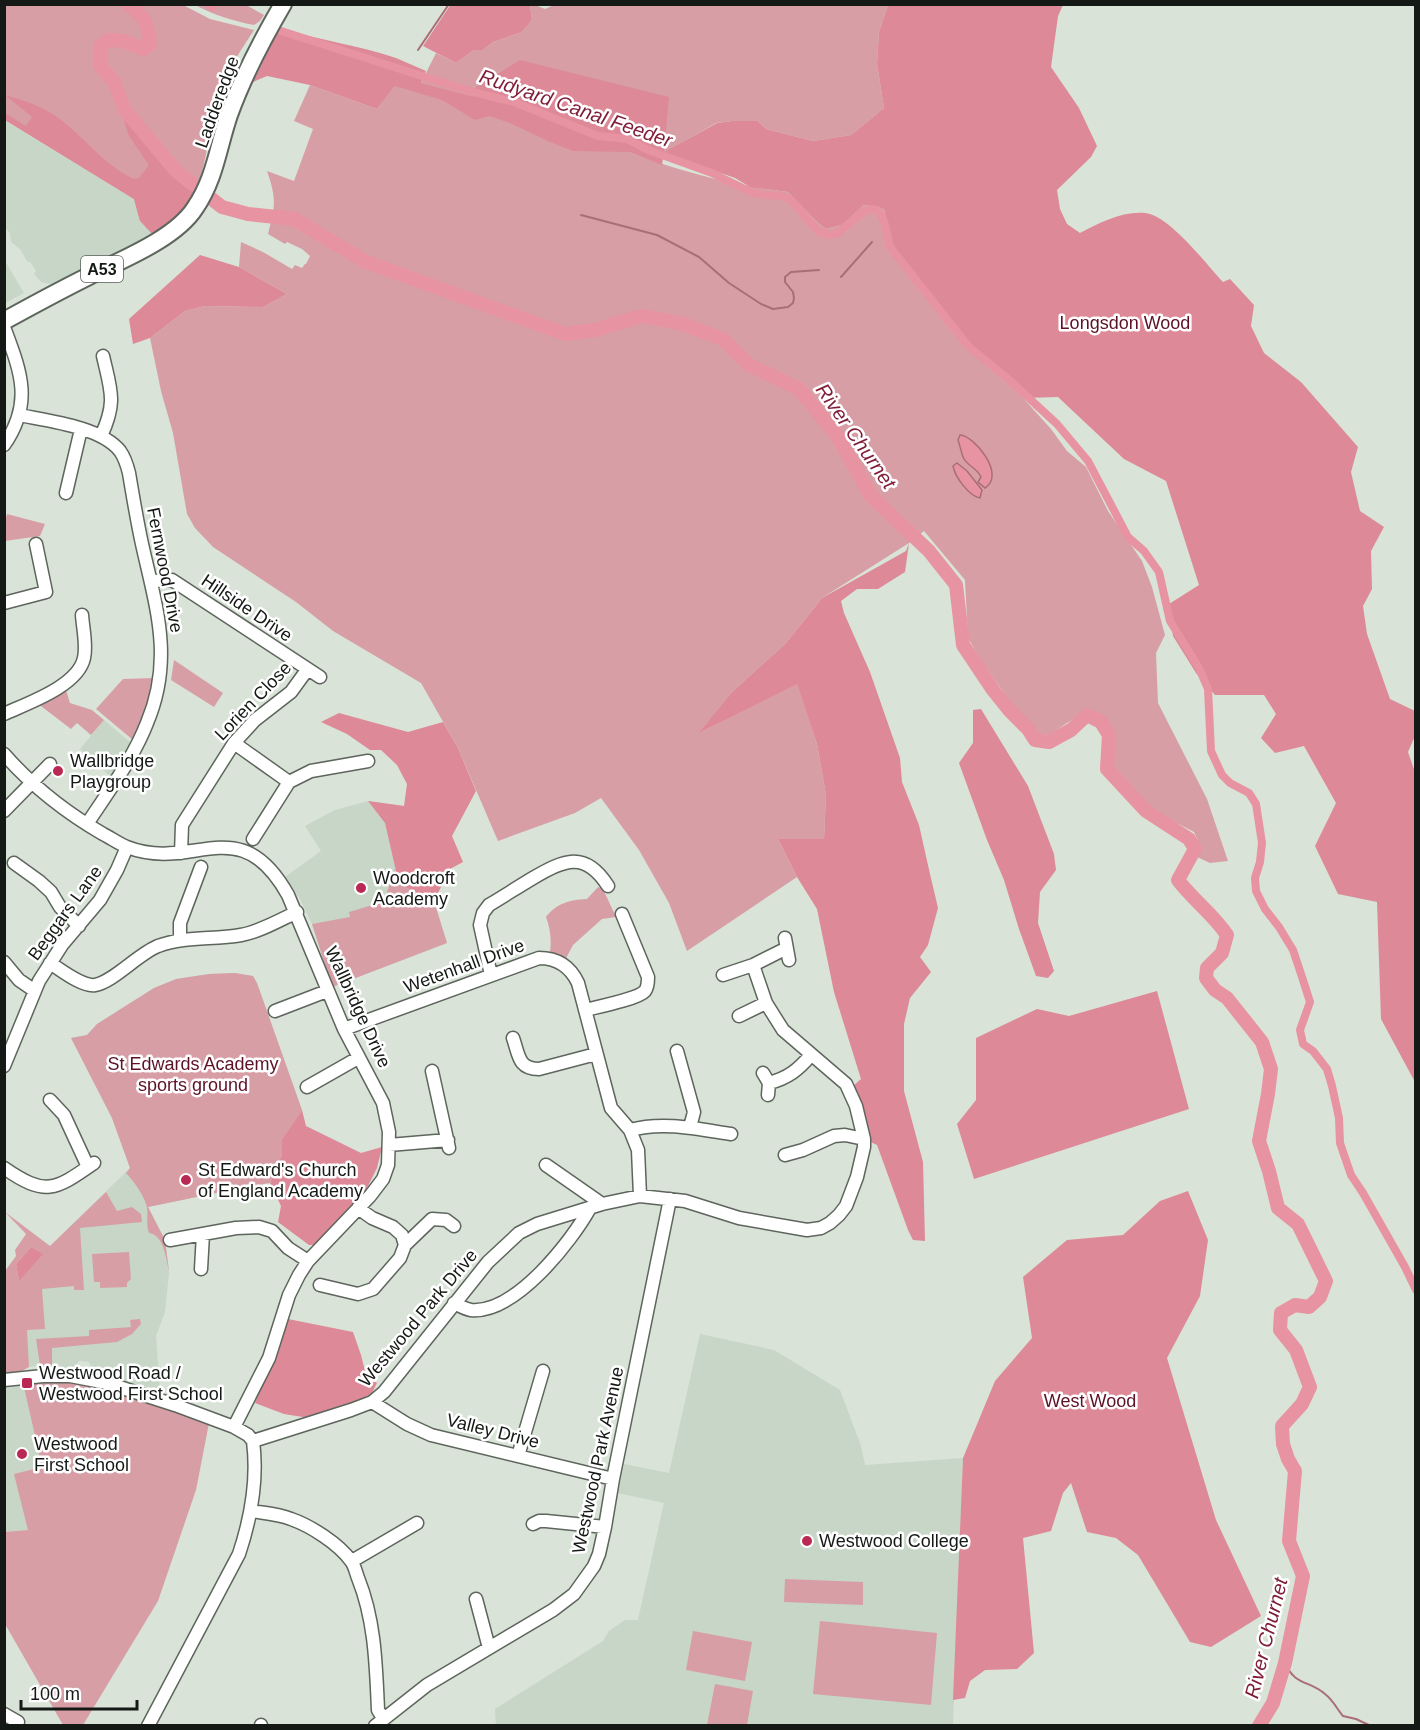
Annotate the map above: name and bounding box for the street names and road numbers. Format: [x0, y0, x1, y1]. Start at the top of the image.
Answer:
street label: Ladderedge [191, 53, 243, 151]
road number: A53 [81, 256, 123, 282]
street label: Fernwood Drive [143, 506, 187, 634]
street label: Hillside Drive [198, 570, 296, 646]
street label: Lorien Close [211, 658, 295, 744]
street label: Beggars Lane [24, 862, 106, 964]
street label: Wetenhall Drive [401, 935, 527, 997]
street label: Wallbridge Drive [321, 943, 395, 1071]
street label: Westwood Park Drive [355, 1245, 481, 1391]
street label: Westwood Park Avenue [568, 1365, 628, 1555]
street label: Valley Drive [445, 1410, 541, 1452]

